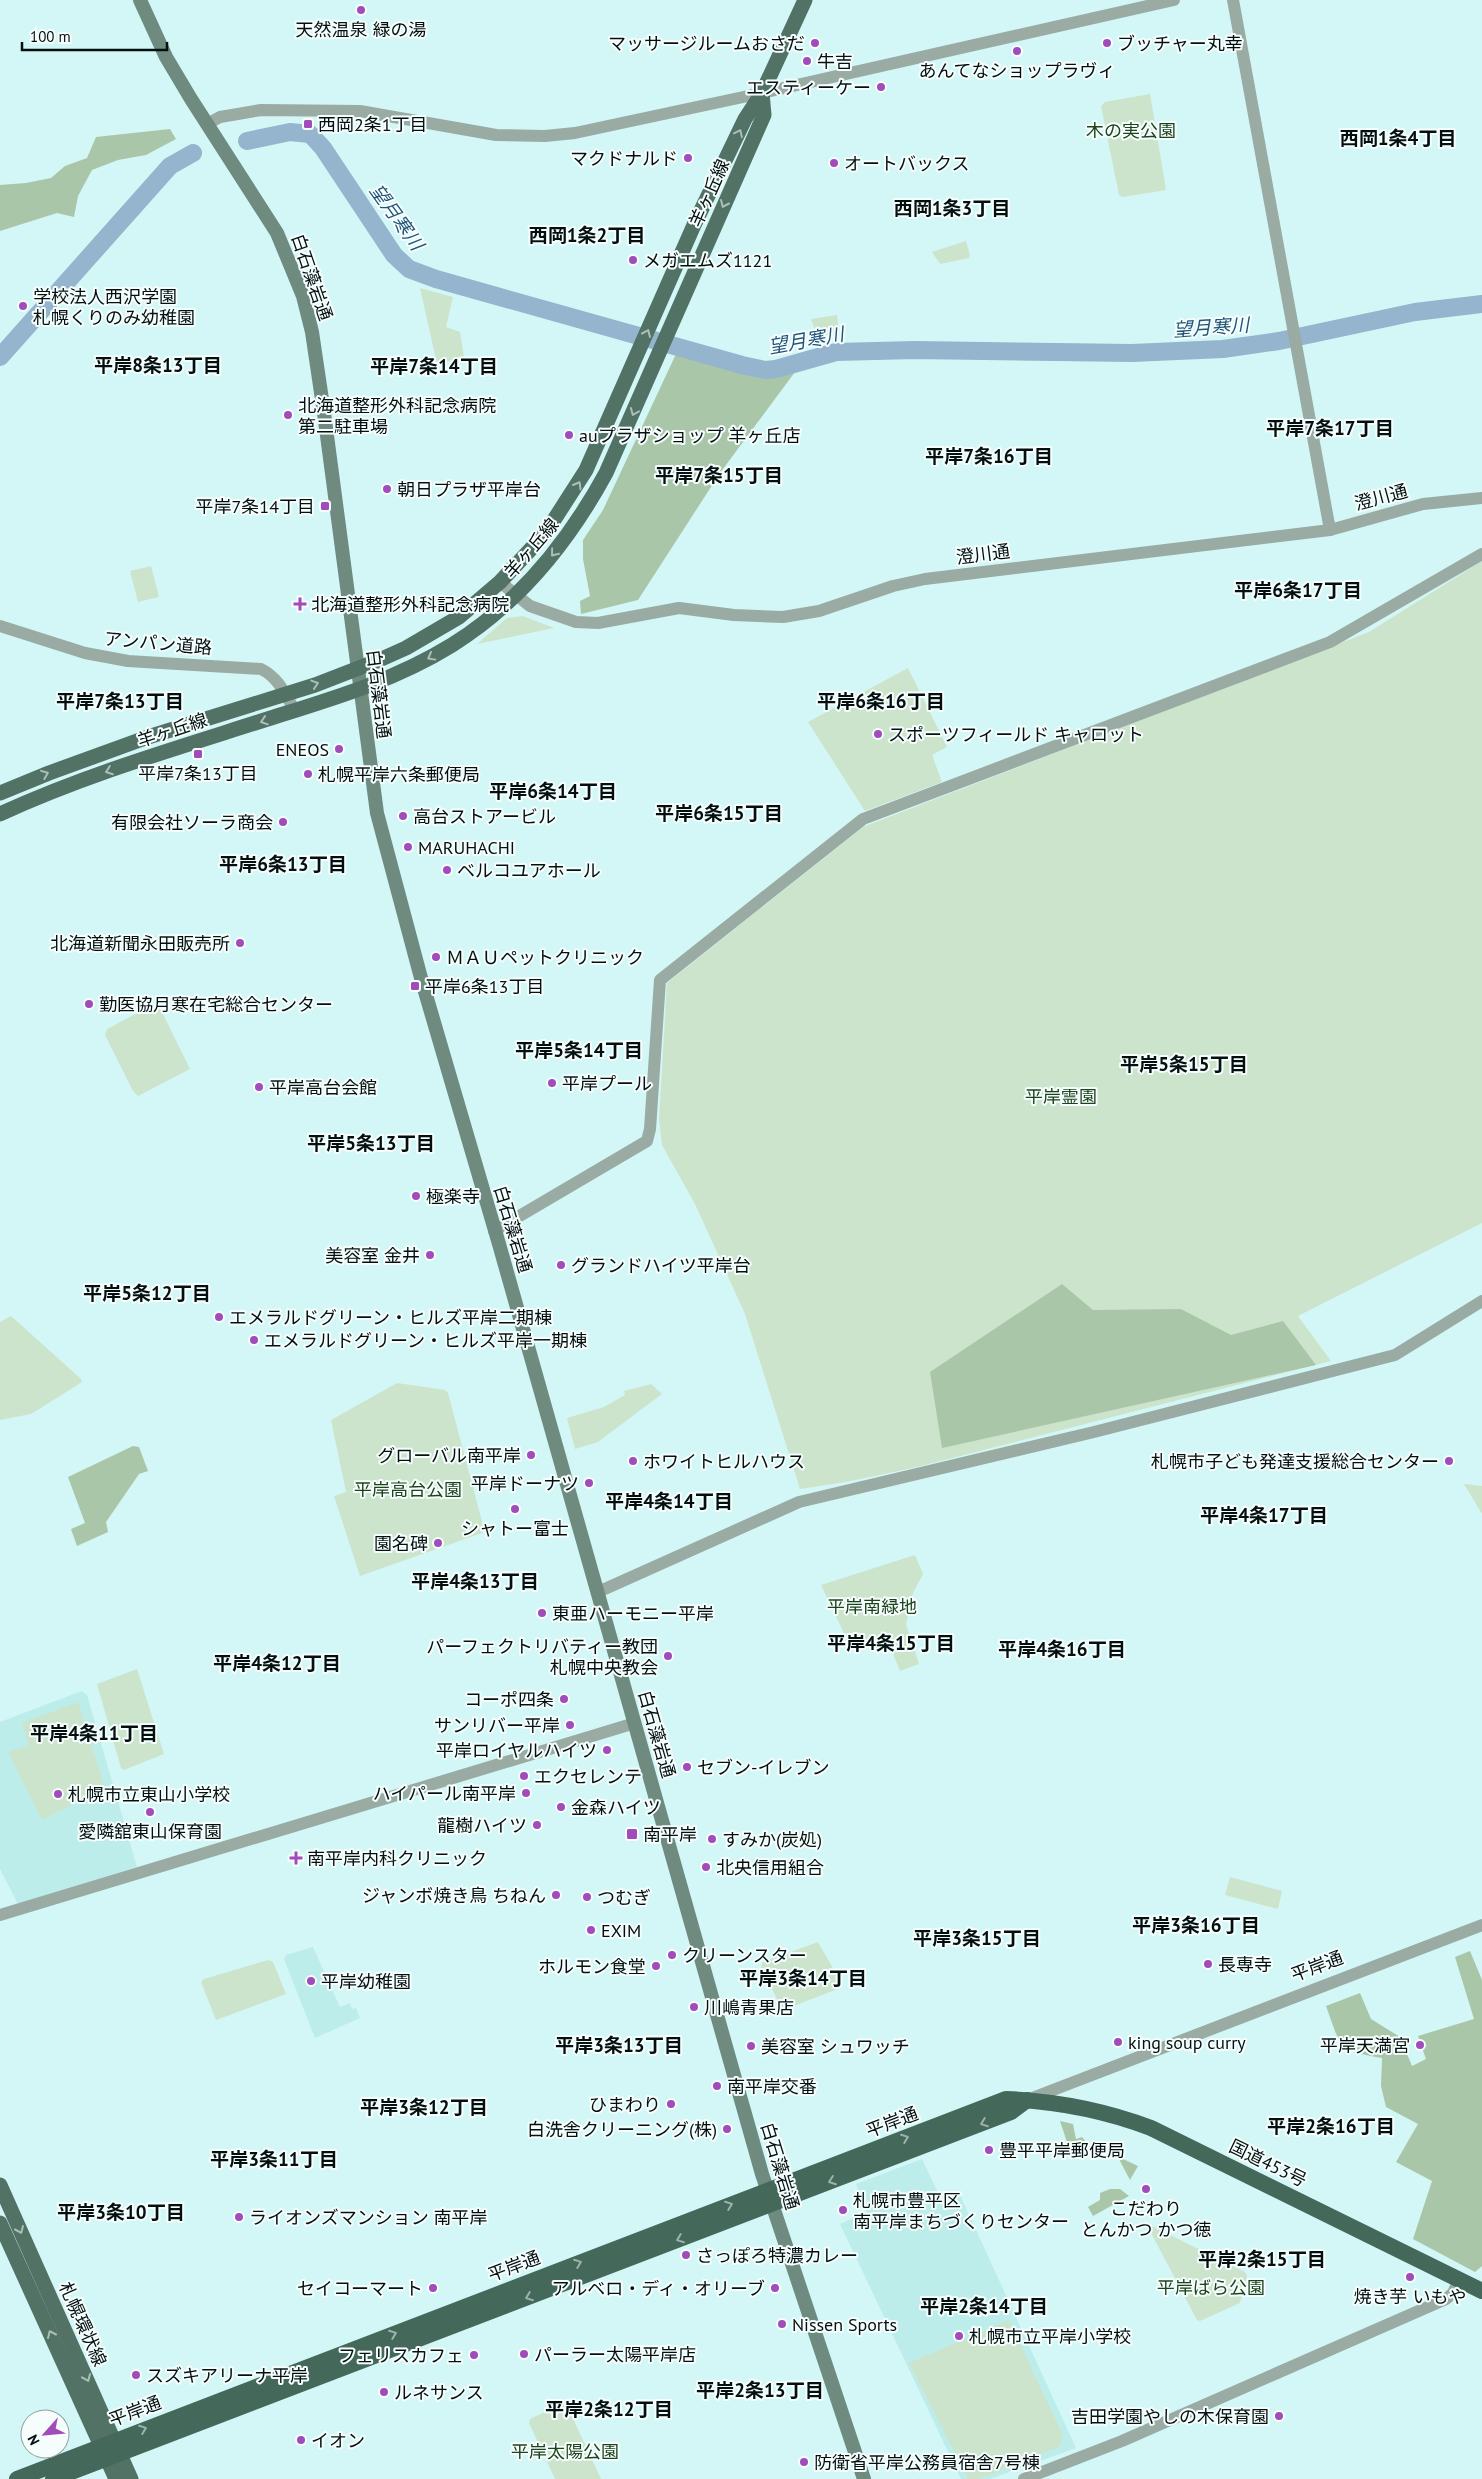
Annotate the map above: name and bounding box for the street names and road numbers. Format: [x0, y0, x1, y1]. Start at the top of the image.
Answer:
street label: 羊ヶ丘線 [684, 155, 734, 231]
street label: 白石藻岩通 [286, 231, 338, 323]
street label: 澄川通 [1352, 479, 1410, 515]
street label: 羊ヶ丘線 [499, 513, 563, 583]
street label: 澄川通 [955, 539, 1011, 569]
street label: アンパン道路 [103, 627, 213, 659]
street label: 白石藻岩通 [362, 648, 396, 740]
street label: 羊ヶ丘線 [134, 708, 210, 752]
street label: 白石藻岩通 [489, 1183, 537, 1275]
street label: 白石藻岩通 [634, 1688, 680, 1780]
street label: 平岸通 [1288, 1946, 1346, 1986]
street label: 平岸通 [863, 2102, 921, 2142]
street label: 白石藻岩通 [756, 2120, 804, 2212]
street label: 国道453号 [1225, 2134, 1311, 2192]
street label: 平岸通 [485, 2246, 543, 2286]
street label: 札幌環状線 [54, 2278, 112, 2370]
street label: 平岸通 [106, 2391, 164, 2431]

